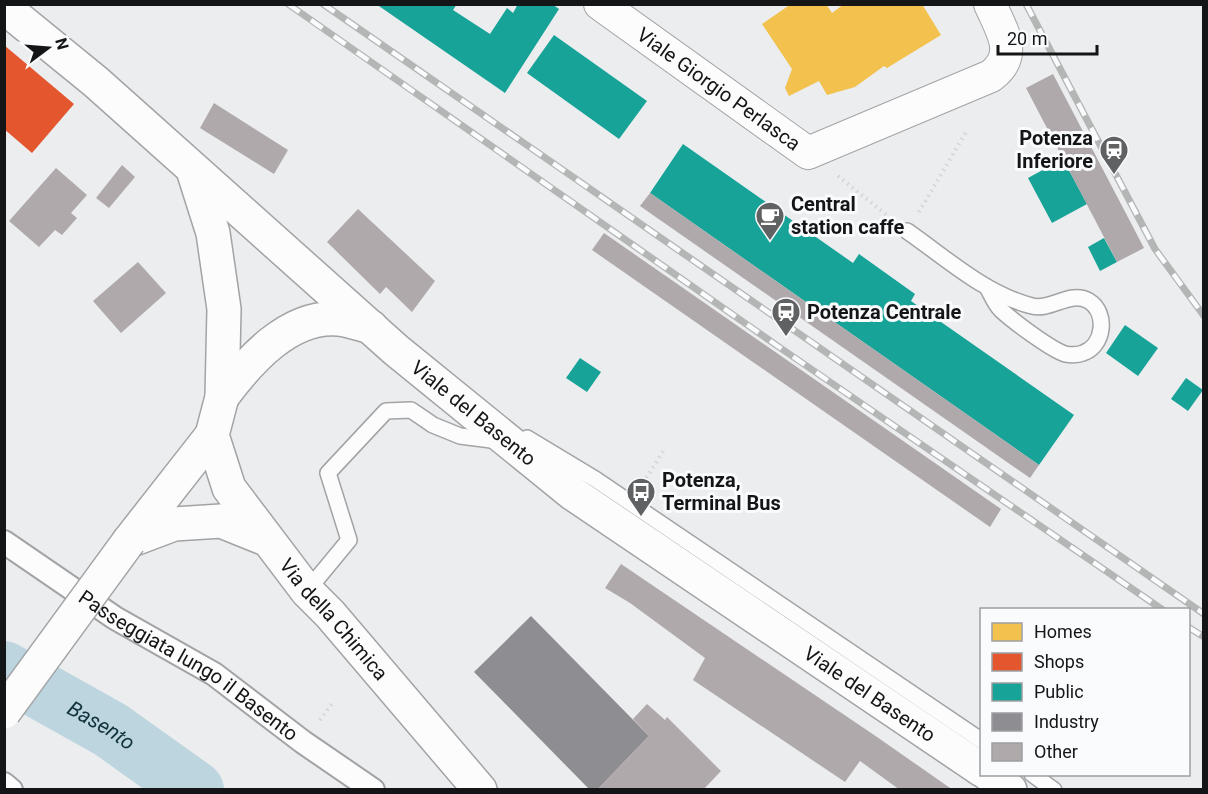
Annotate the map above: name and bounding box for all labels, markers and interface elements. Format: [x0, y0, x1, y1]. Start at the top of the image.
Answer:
north arrow [18, 18, 78, 78]
scale bar [998, 18, 1097, 56]
street label: Viale Giorgio Perlasca [632, 22, 805, 156]
text: 20 m [1007, 28, 1047, 49]
text: N [51, 36, 73, 52]
place label: Potenza Inferiore [1016, 126, 1093, 173]
station icon: Potenza Inferiore [1098, 134, 1130, 176]
place label: Central station caffe [791, 192, 904, 239]
cafe icon: Central station caffe [754, 200, 786, 242]
station icon: Potenza Centrale [770, 296, 802, 338]
place label: Potenza Centrale [807, 300, 962, 324]
street label: Viale del Basento [406, 355, 541, 471]
place label: Potenza, Terminal Bus [662, 468, 781, 515]
bus stop icon: Potenza, Terminal Bus [625, 476, 657, 518]
street label: Via della Chimica [275, 554, 393, 685]
street label: Passeggiata lungo il Basento [76, 584, 302, 748]
legend [980, 608, 1190, 776]
text: Homes [1034, 621, 1092, 642]
street label: Viale del Basento [799, 641, 940, 747]
text: Shops [1034, 651, 1084, 672]
text: Public [1034, 681, 1084, 702]
water label: Basento [64, 697, 140, 757]
text: Industry [1034, 711, 1099, 732]
text: Other [1034, 741, 1078, 762]

